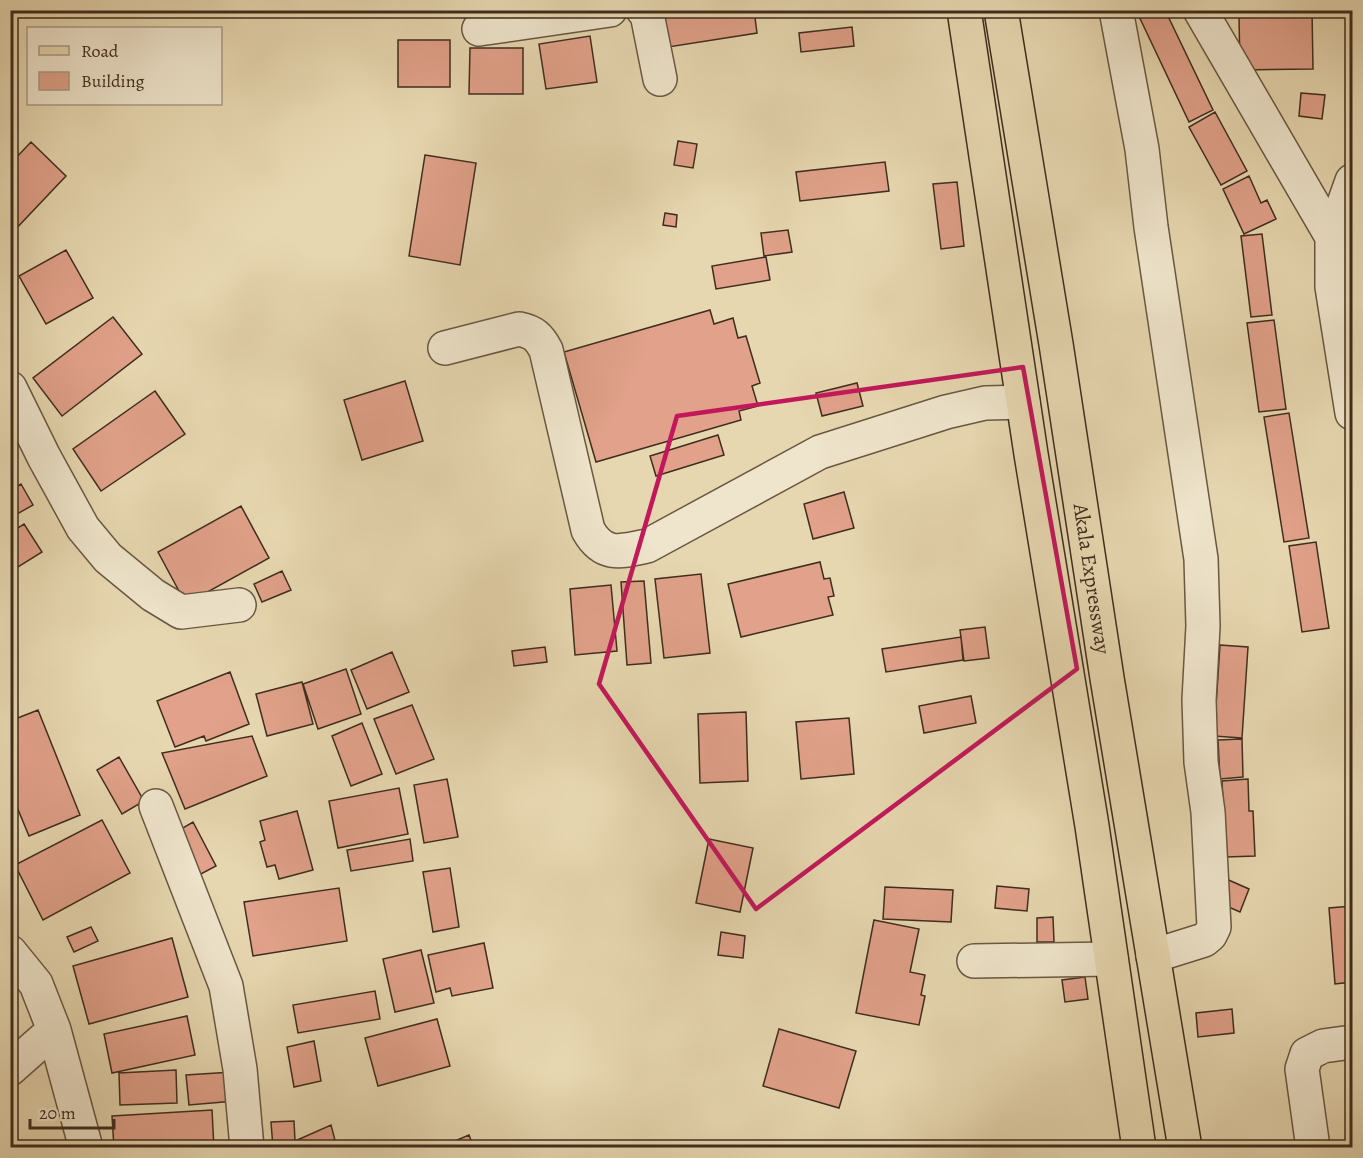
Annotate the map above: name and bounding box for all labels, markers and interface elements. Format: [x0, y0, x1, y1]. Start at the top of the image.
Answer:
legend [27, 27, 222, 105]
text: Road [81, 39, 119, 63]
text: Building [81, 69, 145, 93]
street label: Akala Expressway [1066, 501, 1117, 656]
scale bar [30, 1092, 114, 1130]
text: 20 m [39, 1101, 76, 1125]

